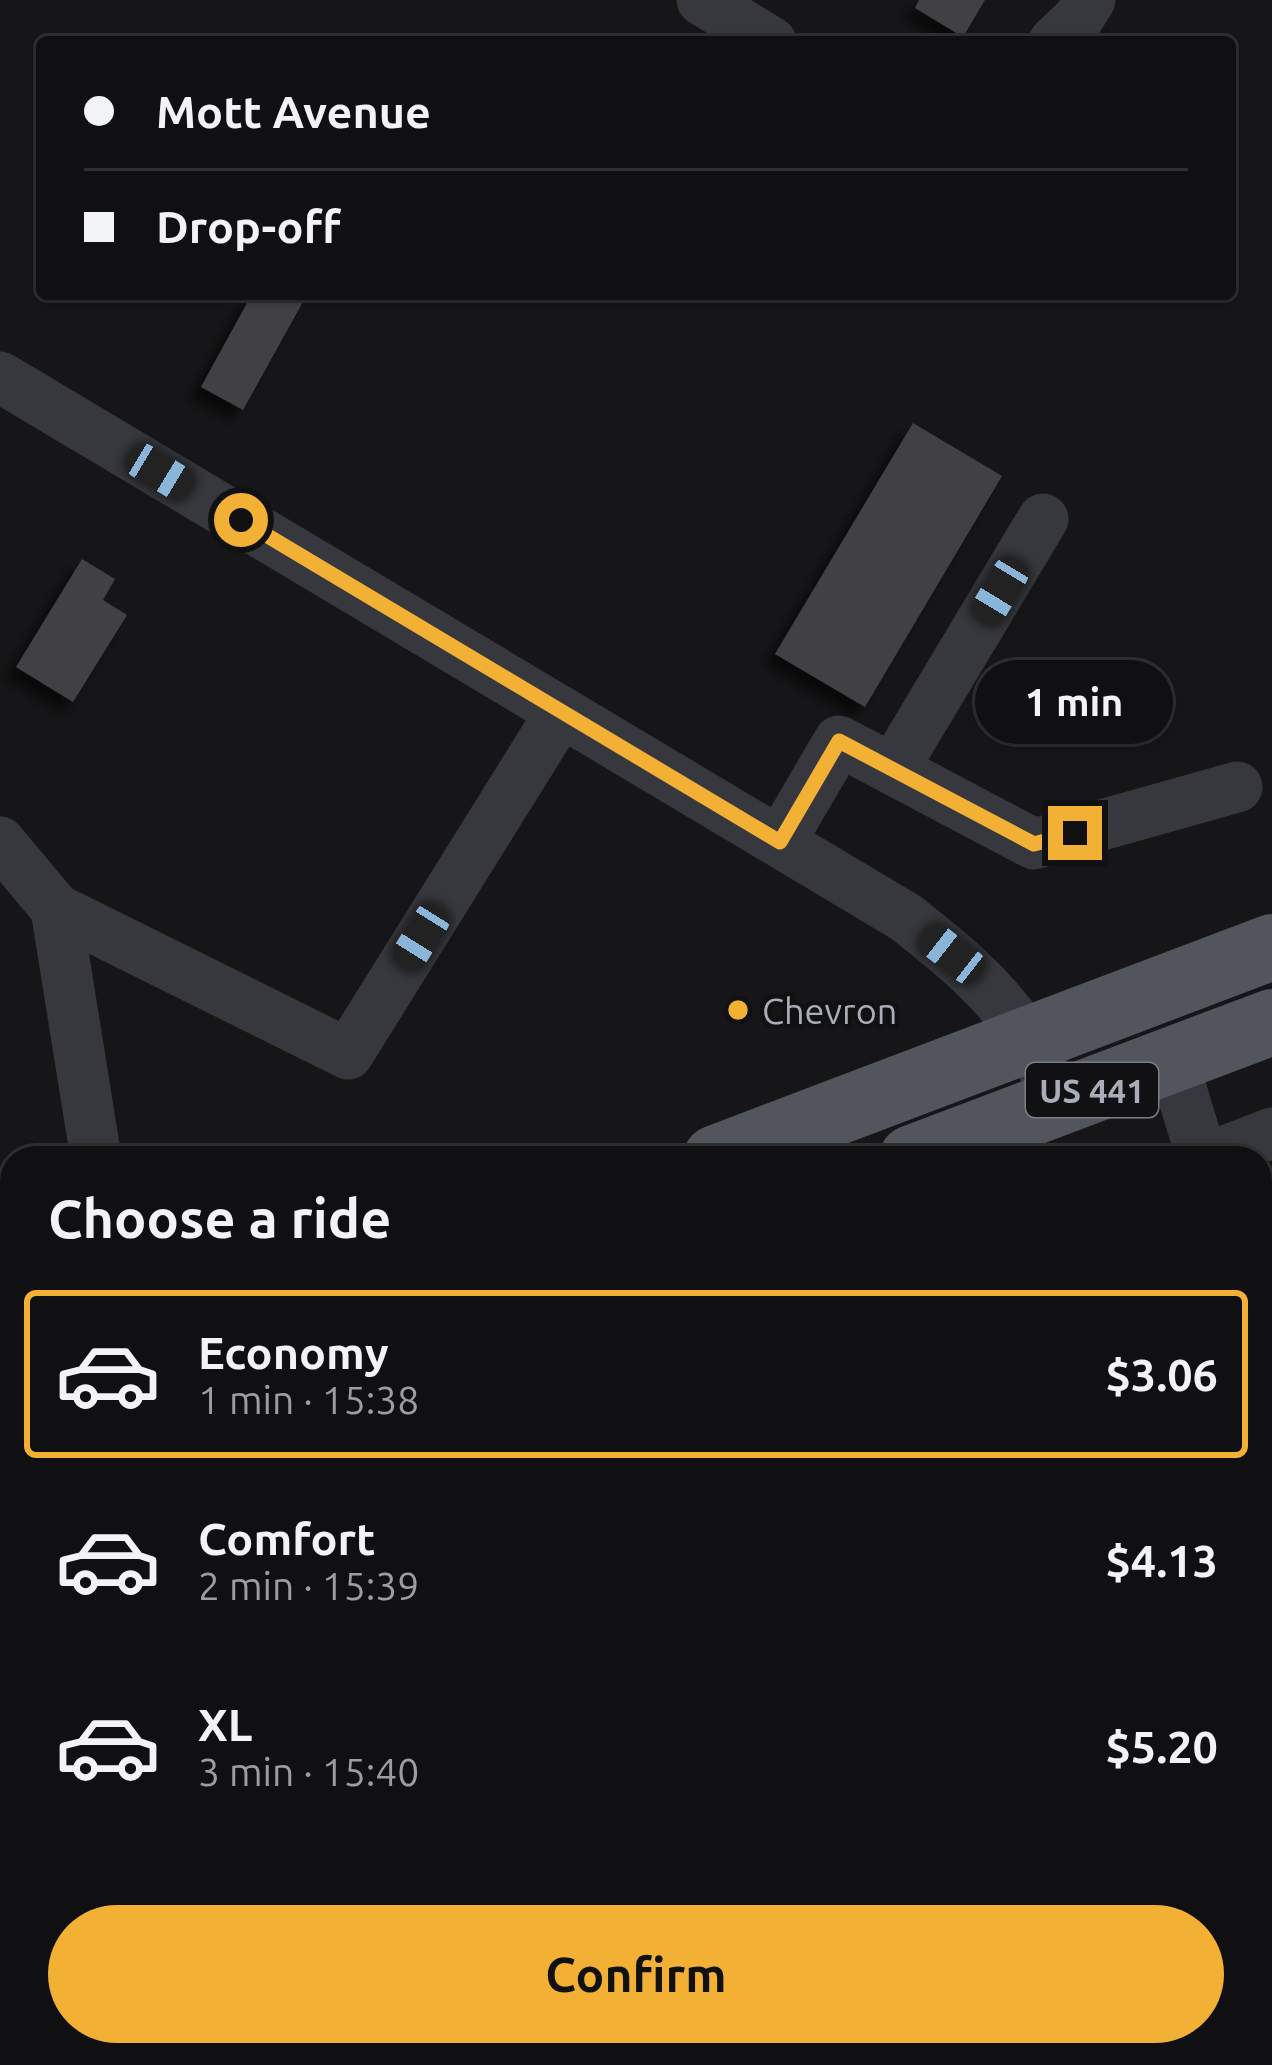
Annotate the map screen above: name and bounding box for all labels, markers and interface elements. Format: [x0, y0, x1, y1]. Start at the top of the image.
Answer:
text: Mott Avenue [156, 86, 431, 137]
text: Drop-off [156, 201, 341, 252]
car [120, 438, 200, 506]
route start [214, 493, 268, 547]
car [966, 551, 1034, 631]
callout: 1 min [976, 659, 1174, 743]
text: 1 min [1025, 680, 1123, 723]
route end [1048, 806, 1102, 860]
car [387, 897, 455, 977]
car [913, 918, 991, 990]
place label: Chevron [762, 990, 897, 1031]
marker: Chevron [725, 997, 751, 1023]
road number: US 441 [1026, 1063, 1158, 1117]
text: Choose a ride [48, 1188, 391, 1248]
icon: car [54, 1320, 162, 1428]
text: Economy [198, 1327, 389, 1378]
text: $3.06 [1105, 1349, 1218, 1400]
text: 1 min · 15:38 [198, 1378, 419, 1421]
icon: car [54, 1506, 162, 1614]
text: Comfort [198, 1513, 375, 1564]
text: $4.13 [1105, 1535, 1218, 1586]
text: 2 min · 15:39 [198, 1564, 419, 1607]
icon: car [54, 1692, 162, 1800]
text: XL [198, 1699, 252, 1750]
text: $5.20 [1105, 1721, 1218, 1772]
text: 3 min · 15:40 [198, 1750, 419, 1793]
button: Confirm [48, 1905, 1224, 2043]

